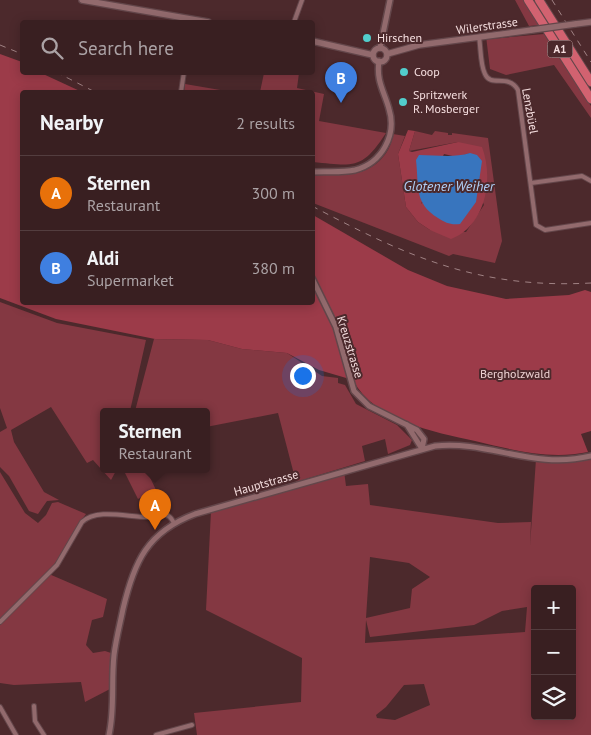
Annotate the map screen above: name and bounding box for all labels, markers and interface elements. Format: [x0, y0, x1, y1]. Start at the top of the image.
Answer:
street label: Wilerstrasse [455, 14, 519, 37]
search box [20, 20, 315, 75]
place label: Hirschen [377, 30, 422, 45]
marker: Hirschen [361, 32, 373, 44]
icon: search [38, 34, 66, 62]
text: Search here [78, 36, 174, 60]
road number: A1 [548, 41, 572, 58]
pin: B [325, 62, 357, 103]
place label: Coop [414, 64, 440, 79]
marker: Coop [398, 66, 410, 78]
place label: Spritzwerk R. Mosberger [413, 87, 479, 116]
street label: Lenzbüel [519, 87, 542, 135]
marker: Spritzwerk R. Mosberger [397, 96, 409, 108]
text: Nearby [40, 109, 103, 136]
text: 2 results [236, 113, 295, 133]
text: Sternen [87, 171, 150, 195]
water label: Glotener Weiher [404, 177, 496, 195]
text: A [51, 183, 61, 203]
text: 300 m [252, 183, 295, 203]
text: Restaurant [87, 195, 160, 215]
text: Aldi [87, 246, 119, 270]
text: B [51, 258, 61, 278]
text: 380 m [252, 258, 295, 278]
text: Supermarket [87, 270, 174, 290]
street label: Kreuzstrasse [334, 314, 367, 380]
your location [290, 363, 316, 389]
park label: Bergholzwald [480, 366, 550, 381]
popup [100, 408, 210, 473]
text: Sternen [118, 419, 182, 443]
text: Restaurant [118, 443, 192, 463]
street label: Hauptstrasse [232, 466, 300, 499]
pin: A [139, 489, 171, 530]
map controls [531, 585, 576, 720]
button: + [531, 585, 576, 630]
button: − [531, 630, 576, 675]
button: layers [531, 675, 576, 720]

